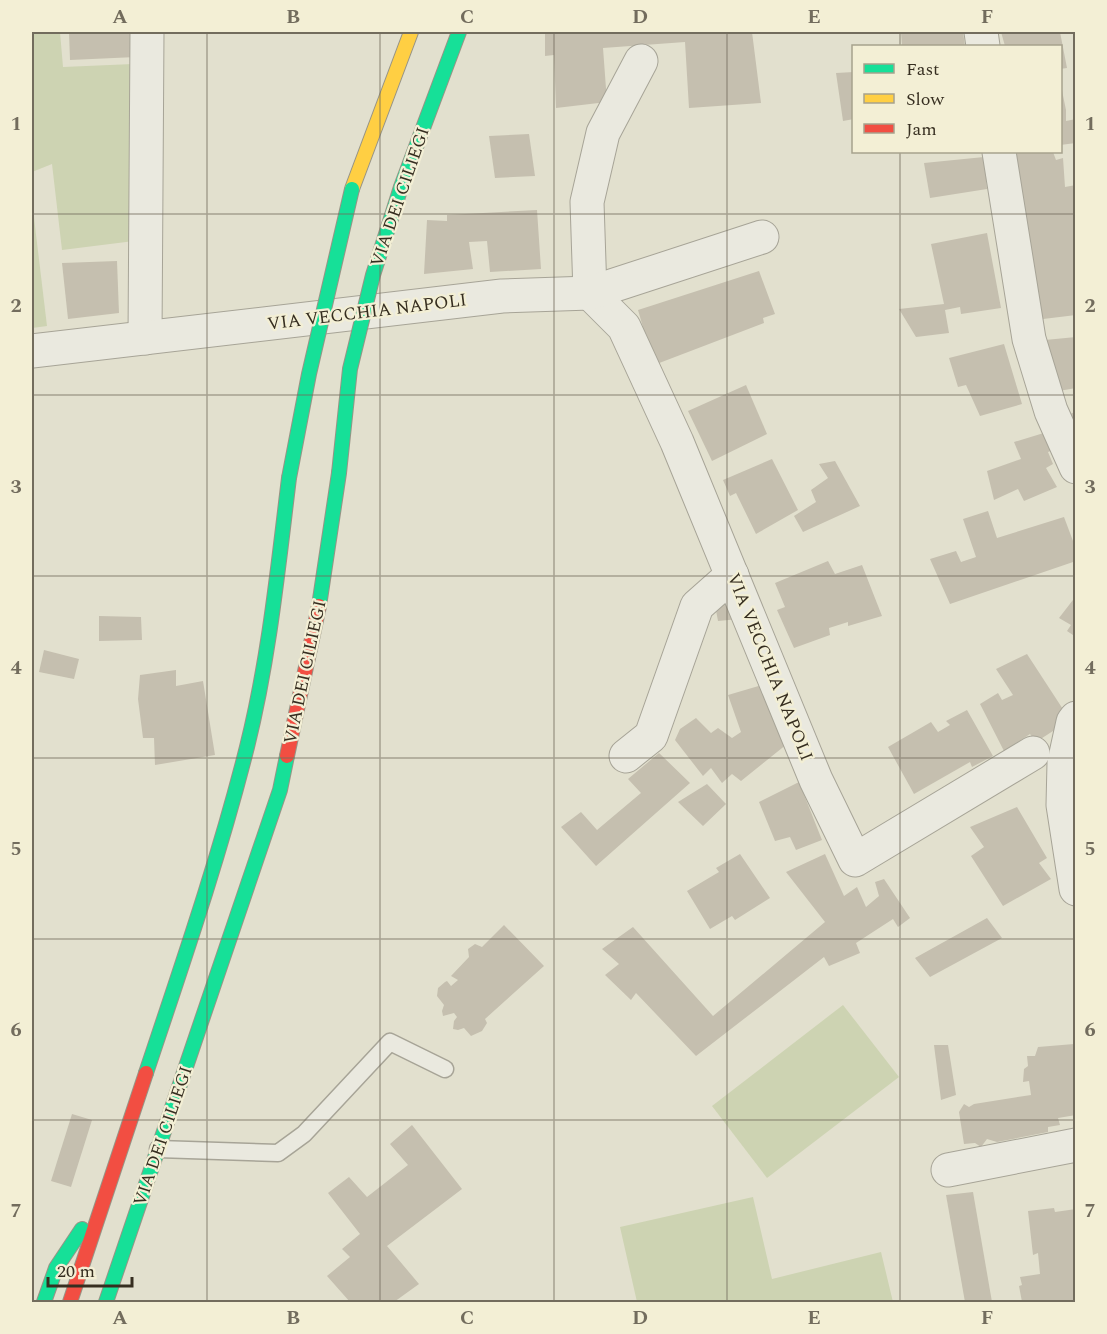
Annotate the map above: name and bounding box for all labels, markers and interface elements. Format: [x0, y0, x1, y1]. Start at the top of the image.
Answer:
text: A [112, 2, 128, 32]
text: B [286, 2, 300, 32]
text: C [460, 2, 474, 32]
text: D [632, 2, 648, 32]
text: E [807, 2, 821, 32]
text: F [981, 2, 993, 32]
legend [852, 45, 1062, 153]
text: Fast [906, 56, 939, 83]
text: Slow [906, 86, 945, 113]
text: 1 [10, 109, 22, 139]
text: 1 [1084, 109, 1096, 139]
text: Jam [906, 116, 937, 143]
street label: VIA DEI CILIEGI [363, 123, 437, 271]
street label: VIA VECCHIA NAPOLI [266, 286, 468, 338]
text: 2 [10, 291, 22, 321]
text: 2 [1084, 291, 1096, 321]
text: 3 [10, 472, 22, 502]
text: 3 [1084, 472, 1096, 502]
street label: VIA VECCHIA NAPOLI [720, 569, 820, 765]
street label: VIA DEI CILIEGI [277, 598, 333, 746]
text: 4 [10, 653, 22, 683]
text: 4 [1084, 653, 1096, 683]
text: 5 [10, 834, 22, 864]
text: 5 [1084, 834, 1096, 864]
text: 6 [10, 1015, 22, 1045]
text: 6 [1084, 1015, 1096, 1045]
street label: VIA DEI CILIEGI [126, 1062, 200, 1210]
text: 7 [10, 1196, 22, 1226]
text: 7 [1084, 1196, 1096, 1226]
scale bar [48, 1250, 132, 1288]
text: 20 m [57, 1258, 95, 1285]
text: A [112, 1303, 128, 1333]
text: B [286, 1303, 300, 1333]
text: C [460, 1303, 474, 1333]
text: D [632, 1303, 648, 1333]
text: E [807, 1303, 821, 1333]
text: F [981, 1303, 993, 1333]

